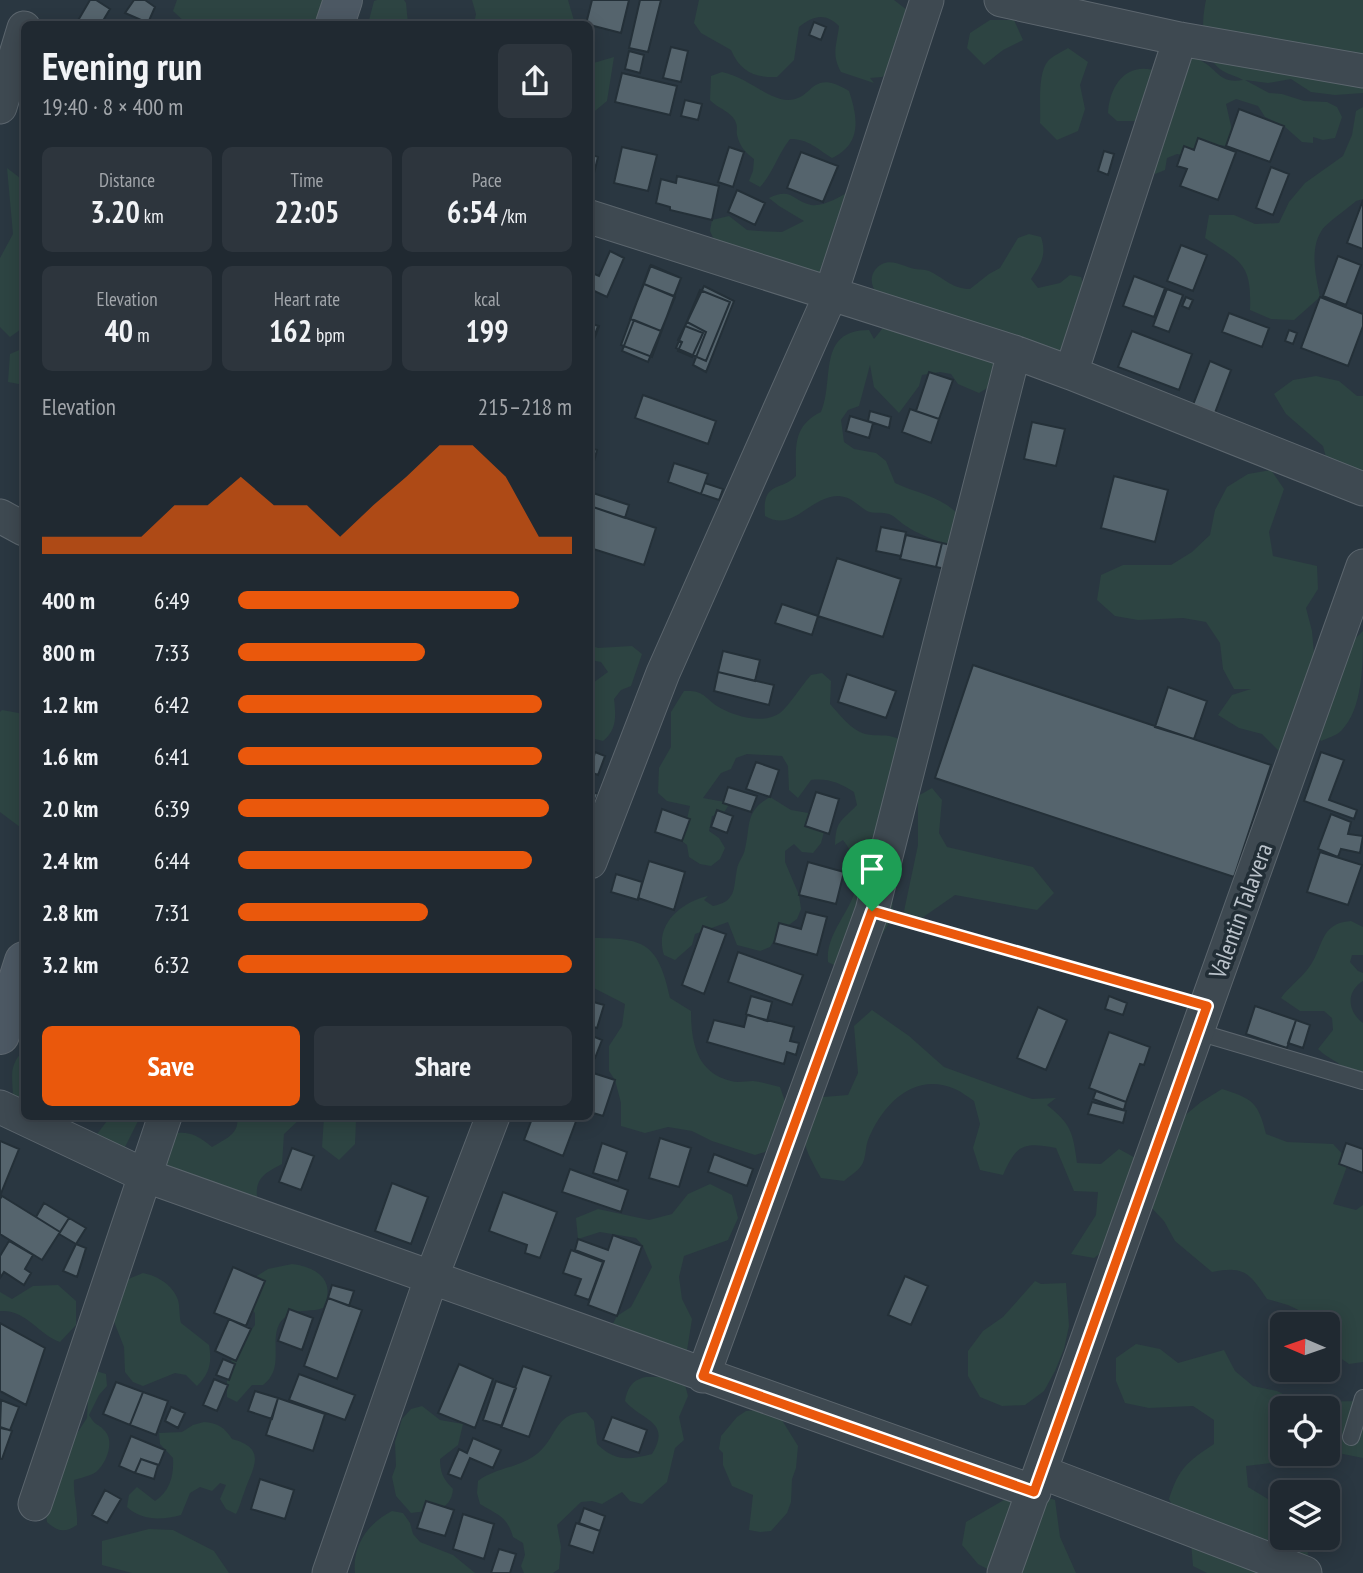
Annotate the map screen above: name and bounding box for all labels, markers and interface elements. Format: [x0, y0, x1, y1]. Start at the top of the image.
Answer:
text: Evening run [42, 41, 202, 90]
button: share [498, 44, 572, 118]
text: 19:40 · 8 × 400 m [42, 92, 183, 121]
text: Distance [99, 168, 155, 192]
text: Time [291, 168, 323, 192]
text: Pace [472, 168, 502, 192]
text: 3.20 [90, 192, 140, 231]
text: 22:05 [275, 192, 339, 231]
text: 6:54 [447, 192, 498, 231]
text: km [140, 204, 164, 228]
text: /km [498, 204, 527, 228]
text: Elevation [97, 287, 157, 311]
text: Heart rate [274, 287, 340, 311]
text: kcal [474, 287, 500, 311]
text: 40 [104, 311, 133, 350]
text: 162 [269, 311, 312, 350]
text: 199 [465, 311, 509, 350]
text: m [133, 323, 150, 347]
text: bpm [312, 323, 345, 347]
text: Elevation [42, 392, 116, 421]
text: 215–218 m [478, 392, 572, 421]
text: 400 m [42, 586, 95, 615]
text: 6:49 [154, 586, 190, 615]
text: 800 m [42, 638, 95, 667]
text: 7:33 [154, 638, 190, 667]
text: 1.2 km [42, 690, 98, 719]
text: 6:42 [154, 690, 190, 719]
text: 1.6 km [42, 742, 98, 771]
text: 6:41 [154, 742, 190, 771]
text: 2.0 km [42, 794, 98, 823]
text: 6:39 [154, 794, 190, 823]
pin [842, 839, 902, 911]
street label: Valentin Talavera [1201, 839, 1279, 984]
text: 2.4 km [42, 846, 98, 875]
text: 6:44 [154, 846, 190, 875]
icon: arrive [853, 850, 891, 888]
text: 2.8 km [42, 898, 98, 927]
text: 7:31 [154, 898, 190, 927]
text: 3.2 km [42, 950, 98, 979]
text: 6:32 [154, 950, 190, 979]
button: Save [42, 1026, 300, 1106]
button: Share [314, 1026, 572, 1106]
north arrow [1270, 1312, 1340, 1382]
map controls [1270, 1312, 1340, 1550]
button: locate [1270, 1396, 1340, 1466]
button: layers [1270, 1480, 1340, 1550]

